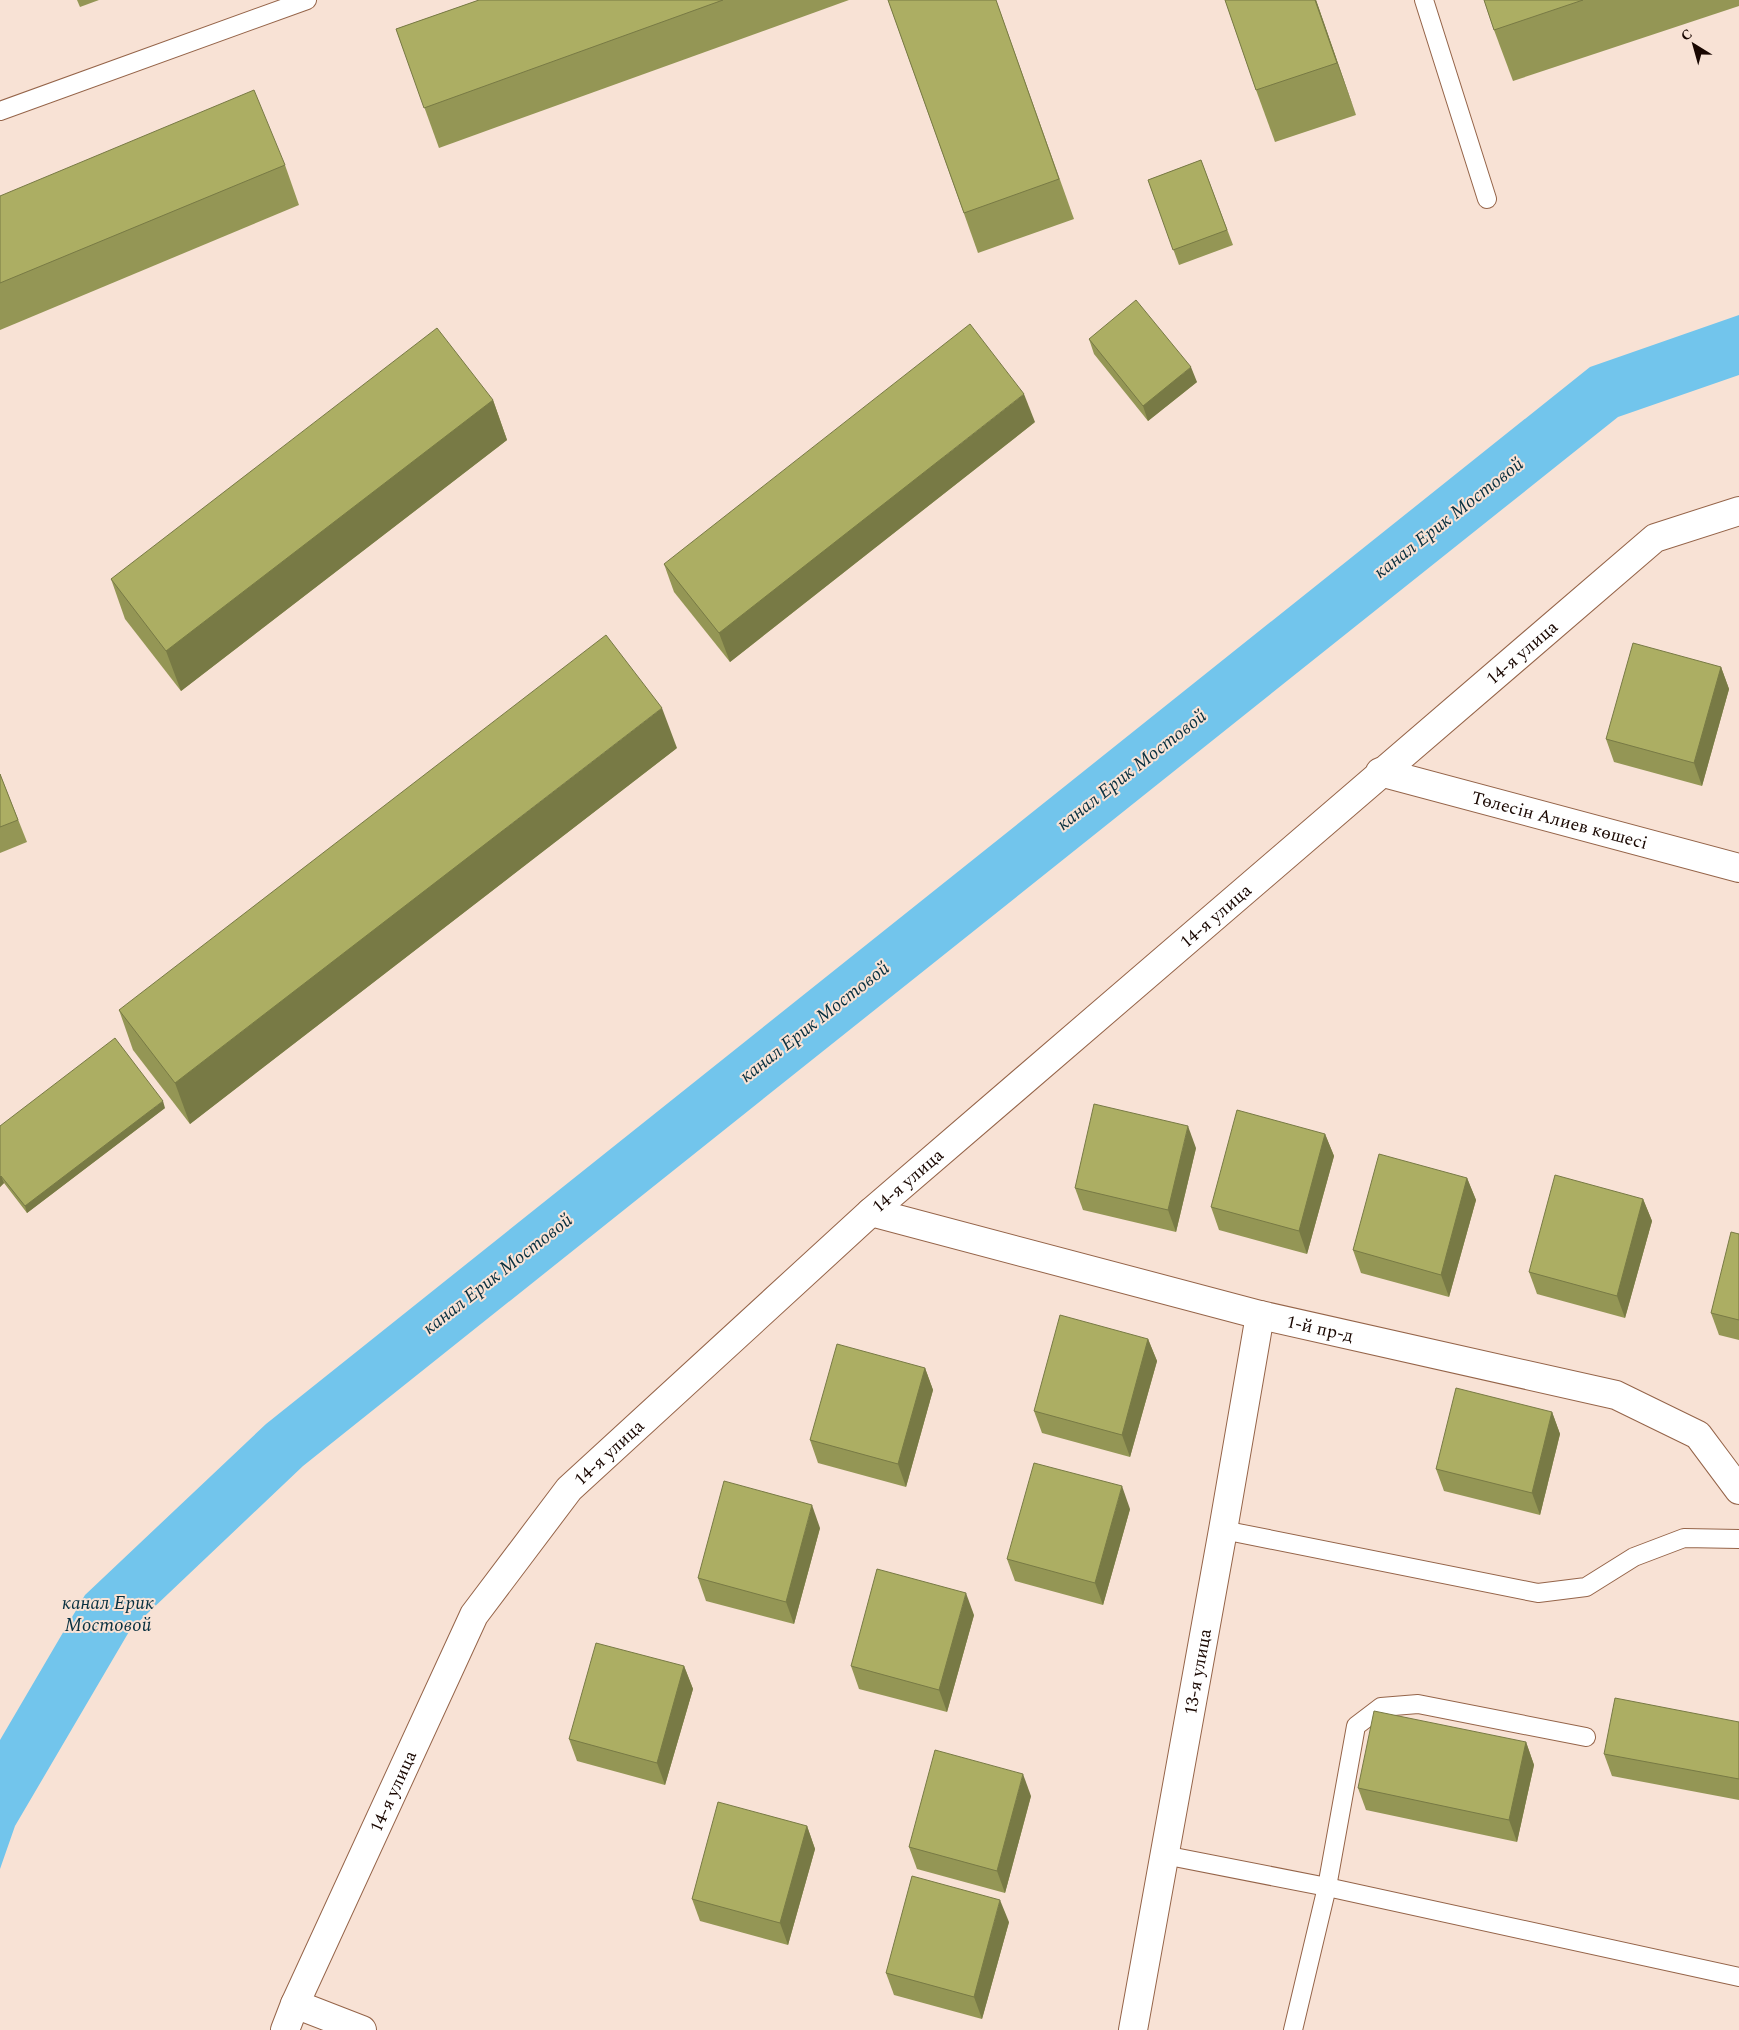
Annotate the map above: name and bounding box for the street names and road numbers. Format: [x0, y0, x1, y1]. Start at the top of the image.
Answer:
street label: 14-я улица [1480, 614, 1564, 692]
street label: Төлесін Алиев көшесі [1468, 784, 1651, 857]
street label: 14-я улица [1174, 877, 1258, 955]
street label: 14-я улица [866, 1142, 950, 1220]
street label: 1-й пр-д [1284, 1308, 1356, 1350]
street label: 14-я улица [568, 1413, 651, 1492]
street label: 13-я улица [1177, 1626, 1219, 1717]
street label: 14-я улица [363, 1746, 424, 1837]

